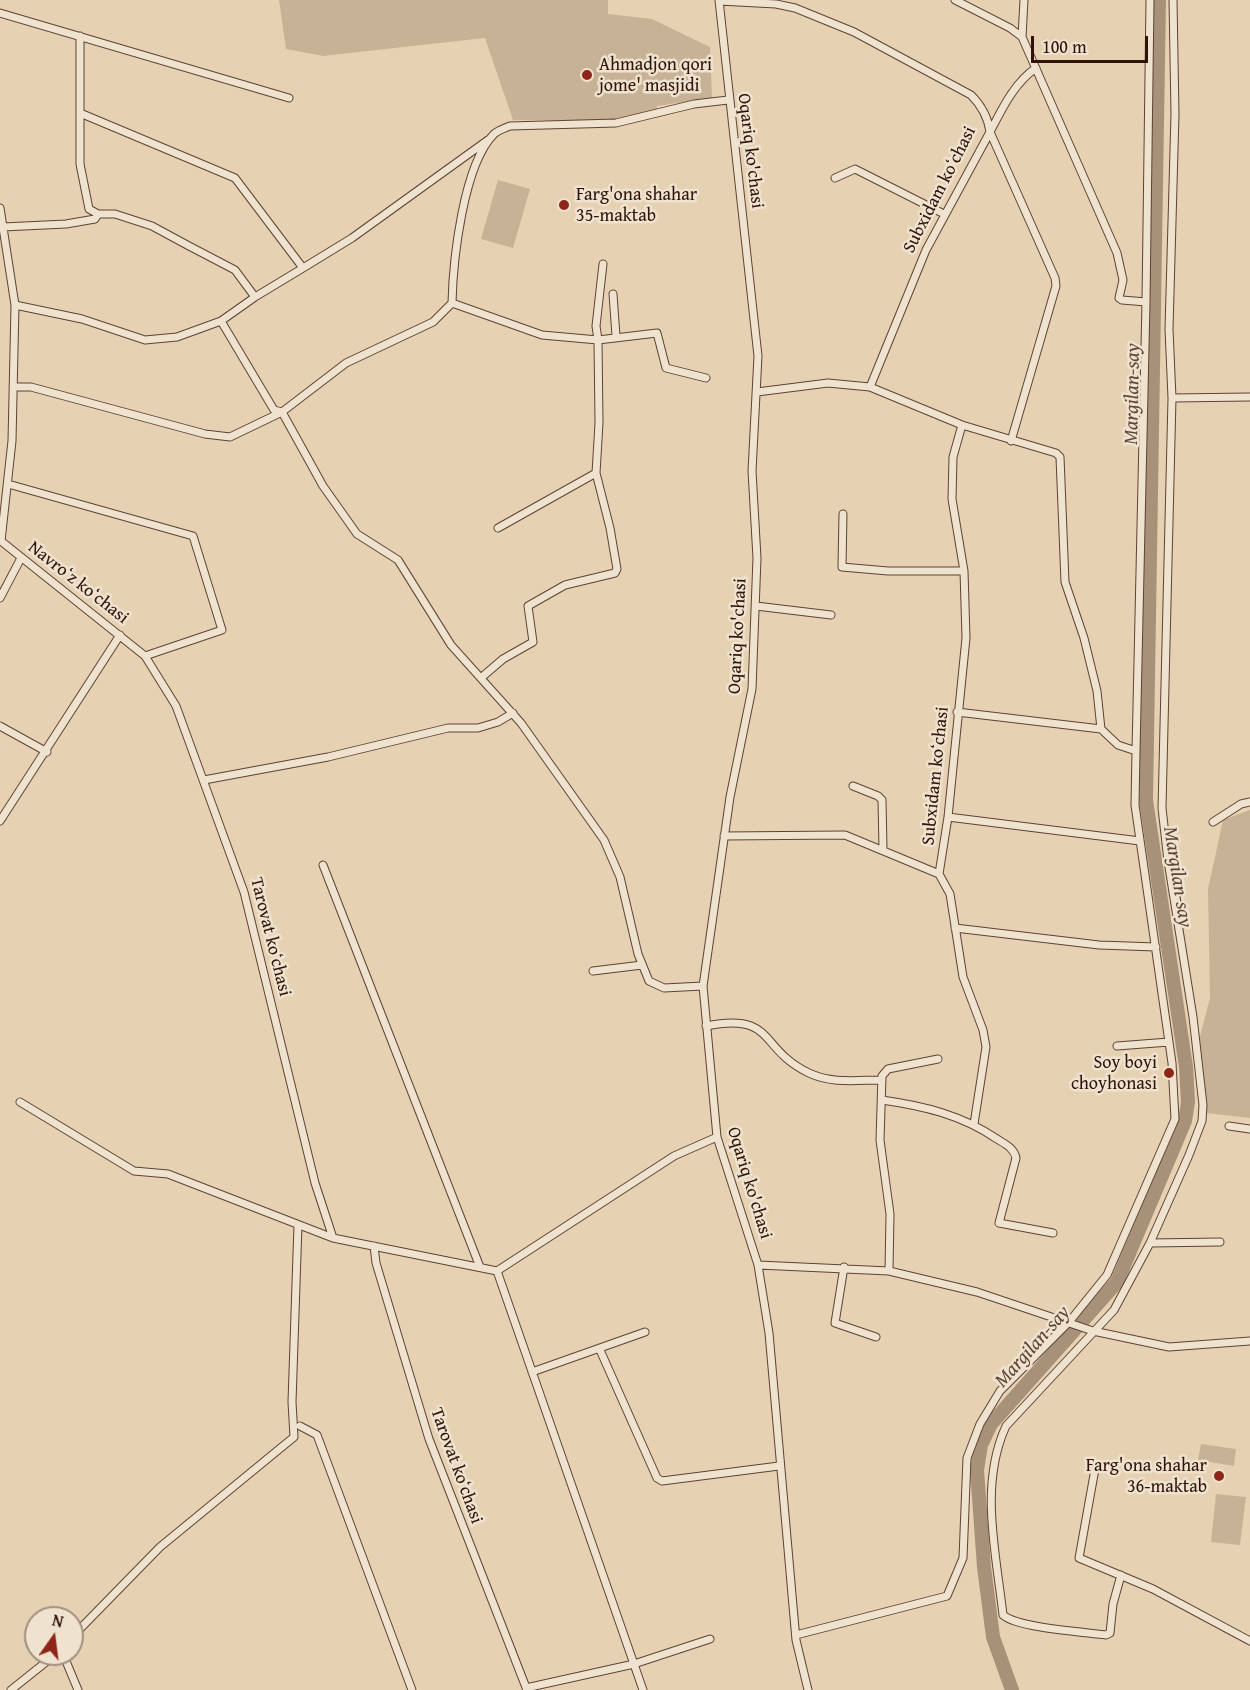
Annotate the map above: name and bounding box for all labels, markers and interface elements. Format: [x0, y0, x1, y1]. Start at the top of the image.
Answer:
scale bar [1034, 24, 1151, 62]
text: 100 m [1042, 33, 1087, 60]
place label: Ahmadjon qori jome' masjidi [599, 54, 712, 97]
marker: Ahmadjon qori jome' masjidi [580, 68, 594, 82]
street label: Oqariq ko'chasi [732, 92, 768, 210]
street label: Subxidam koʻchasi [899, 123, 981, 257]
place label: Farg'ona shahar 35-maktab [576, 184, 697, 226]
marker: Farg'ona shahar 35-maktab [557, 198, 571, 212]
water label: Margilan-say [1120, 343, 1146, 445]
street label: Navroʻz koʻchasi [23, 537, 133, 629]
street label: Oqariq ko'chasi [724, 578, 752, 694]
street label: Subxidam koʻchasi [918, 706, 954, 846]
water label: Margilan-say [1157, 825, 1197, 929]
street label: Tarovat koʻchasi [245, 875, 295, 999]
place label: Soy boyi choyhonasi [1071, 1052, 1157, 1094]
marker: Soy boyi choyhonasi [1162, 1066, 1176, 1080]
street label: Oqariq ko'chasi [722, 1124, 776, 1242]
water label: Margilan-say [990, 1301, 1076, 1393]
street label: Tarovat koʻchasi [425, 1405, 487, 1527]
place label: Farg'ona shahar 36-maktab [1086, 1455, 1207, 1498]
marker: Farg'ona shahar 36-maktab [1212, 1469, 1226, 1483]
north arrow [24, 1606, 84, 1666]
text: N [50, 1608, 66, 1633]

